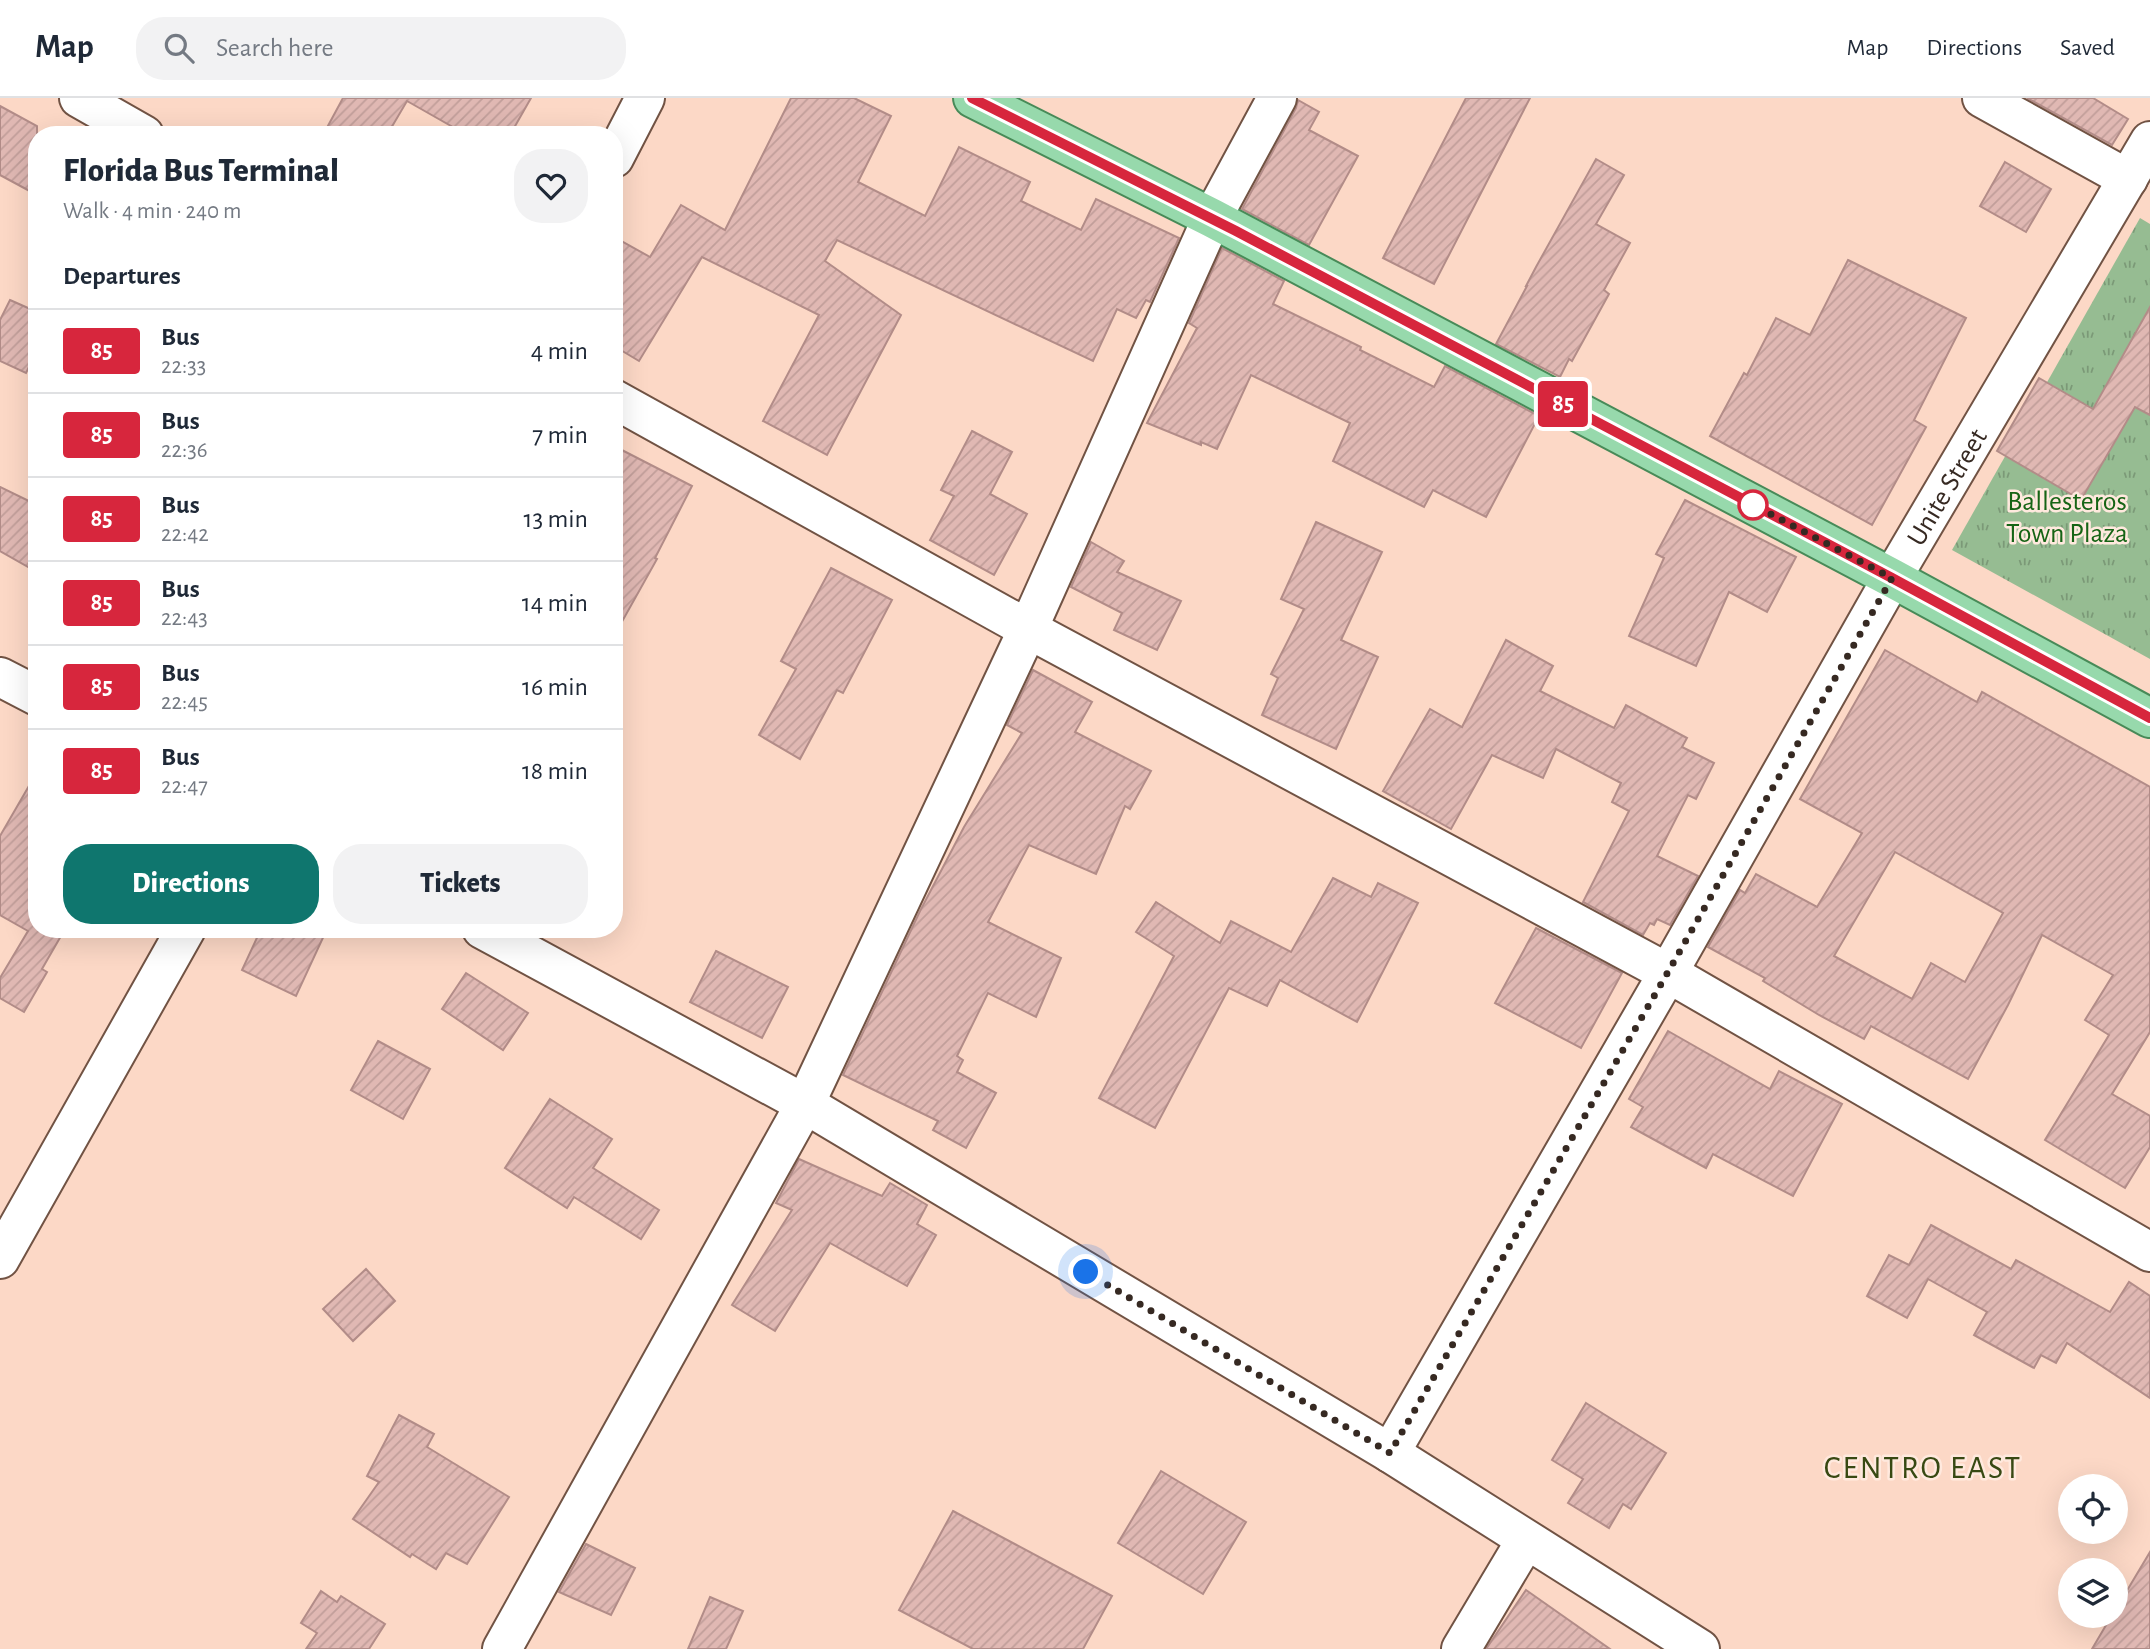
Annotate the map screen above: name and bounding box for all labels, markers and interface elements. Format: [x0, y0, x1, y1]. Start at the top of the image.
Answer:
search box [136, 17, 626, 80]
icon: search [160, 29, 198, 67]
text: Map [35, 31, 94, 64]
text: Search here [216, 35, 334, 61]
text: Map [1846, 36, 1888, 60]
text: Directions [1926, 36, 2022, 60]
text: Saved [2060, 36, 2115, 60]
button: heart [514, 149, 588, 223]
text: Florida Bus Terminal [63, 155, 339, 188]
text: Walk · 4 min · 240 m [63, 200, 241, 223]
text: Departures [63, 263, 181, 289]
text: Bus [161, 324, 200, 350]
text: 4 min [531, 338, 588, 364]
text: 85 [90, 339, 113, 363]
text: 22:33 [161, 355, 206, 378]
line badge: 85 [1532, 381, 1594, 427]
text: 85 [1552, 392, 1574, 416]
text: Bus [161, 408, 200, 434]
text: 7 min [532, 422, 588, 448]
text: 85 [90, 423, 113, 447]
street label: Unite Street [1903, 424, 1993, 551]
text: 22:36 [161, 439, 207, 462]
park label: Ballesteros Town Plaza [2006, 488, 2128, 548]
unlabelled marker [1738, 490, 1768, 520]
text: Bus [161, 492, 200, 518]
text: 13 min [524, 506, 588, 532]
text: 85 [90, 507, 113, 531]
text: 22:42 [161, 523, 209, 546]
text: Bus [161, 576, 200, 602]
text: 14 min [522, 590, 588, 616]
text: 85 [90, 591, 113, 615]
text: 22:43 [161, 607, 208, 630]
text: Bus [161, 660, 200, 686]
text: 16 min [522, 674, 588, 700]
text: 85 [90, 675, 113, 699]
text: 22:45 [161, 691, 208, 714]
text: Bus [161, 744, 200, 770]
text: 18 min [522, 758, 588, 784]
text: 85 [90, 759, 113, 783]
text: 22:47 [161, 775, 208, 798]
button: Directions [63, 844, 319, 924]
button: Tickets [333, 844, 588, 924]
your location [1068, 1254, 1103, 1289]
district label: CENTRO EAST [1824, 1452, 2022, 1484]
map controls [2058, 1474, 2128, 1628]
button: locate [2058, 1474, 2128, 1544]
button: layers [2058, 1558, 2128, 1628]

